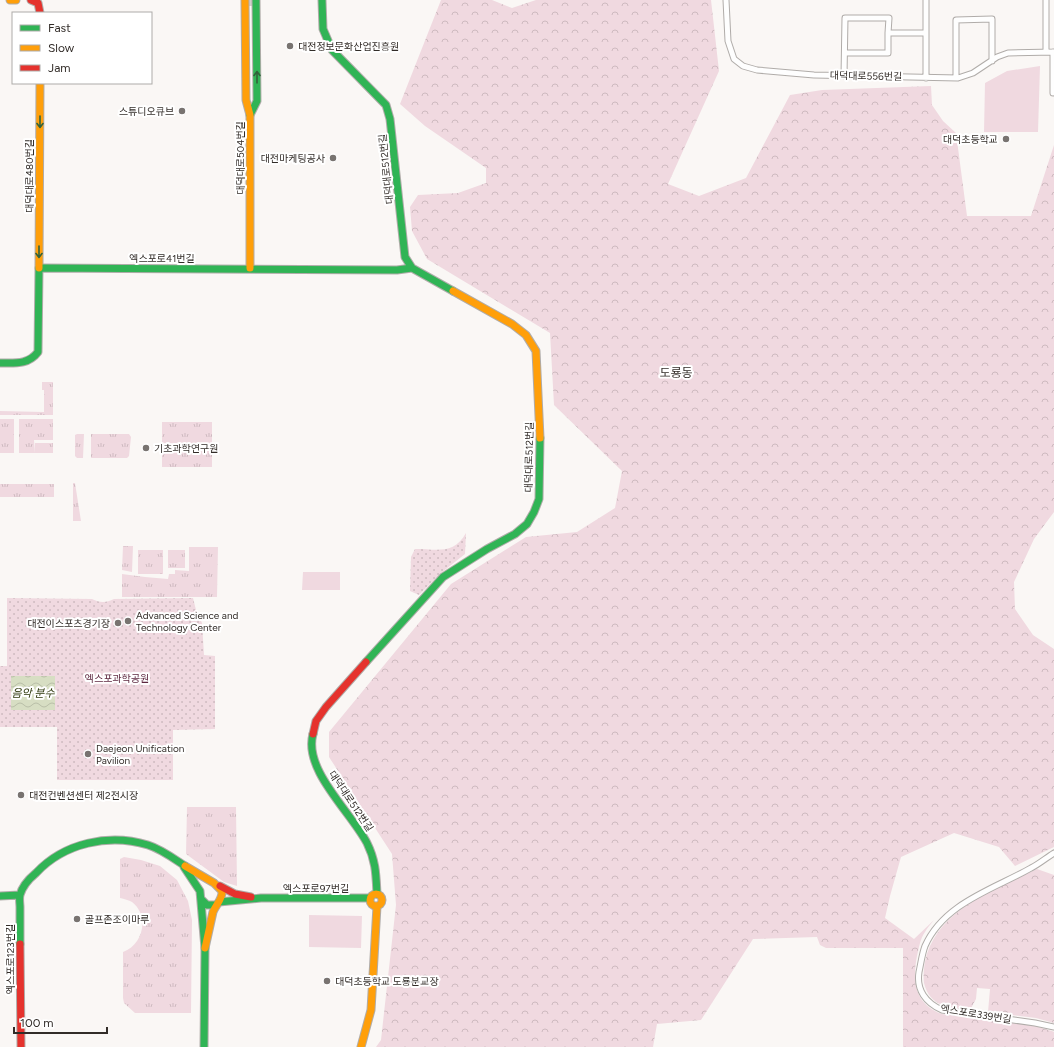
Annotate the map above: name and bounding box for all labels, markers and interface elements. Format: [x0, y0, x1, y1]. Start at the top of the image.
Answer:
legend [12, 12, 152, 84]
text: Fast [48, 21, 71, 35]
place label: 대전정보문화산업진흥원 [298, 40, 399, 53]
text: Slow [48, 41, 75, 55]
marker: 대전정보문화산업진흥원 [285, 41, 295, 51]
text: Jam [48, 61, 71, 75]
street label: 대덕대로556번길 [830, 69, 902, 83]
one-way arrow [253, 71, 261, 84]
place label: 스튜디오큐브 [119, 105, 174, 118]
marker: 스튜디오큐브 [177, 106, 187, 116]
one-way arrow [36, 115, 44, 128]
street label: 대덕대로504번길 [234, 121, 247, 195]
street label: 대덕대로512번길 [376, 133, 396, 205]
place label: 대덕초등학교 [943, 133, 998, 146]
marker: 대덕초등학교 [1001, 134, 1011, 144]
street label: 대덕대로480번길 [23, 139, 36, 213]
place label: 대전마케팅공사 [261, 152, 326, 165]
marker: 대전마케팅공사 [328, 153, 338, 163]
one-way arrow [35, 245, 43, 258]
street label: 엑스포로41번길 [129, 252, 195, 265]
district label: 도룡동 [659, 366, 693, 380]
street label: 대덕대로512번길 [522, 422, 536, 492]
place label: 기초과학연구원 [154, 442, 218, 455]
marker: 기초과학연구원 [141, 443, 151, 453]
place label: Advanced Science and Technology Center [136, 609, 238, 634]
marker: Advanced Science and Technology Center [123, 616, 133, 626]
place label: 대전이스포츠경기장 [27, 617, 110, 630]
marker: 대전이스포츠경기장 [113, 618, 123, 628]
park label: 엑스포과학공원 [85, 672, 149, 685]
water label: 음악 분수 [11, 687, 55, 700]
place label: Daejeon Unification Pavilion [96, 742, 185, 767]
marker: Daejeon Unification Pavilion [83, 749, 93, 759]
street label: 대덕대로512번길 [326, 768, 376, 834]
place label: 대전컨벤션센터 제2전시장 [29, 789, 138, 802]
marker: 대전컨벤션센터 제2전시장 [16, 790, 26, 800]
street label: 엑스포로97번길 [283, 882, 349, 895]
place label: 골프존조이마루 [85, 913, 149, 926]
marker: 골프존조이마루 [72, 914, 82, 924]
street label: 엑스포로123번길 [4, 924, 17, 994]
place label: 대덕초등학교 도룡분교장 [335, 975, 439, 988]
marker: 대덕초등학교 도룡분교장 [322, 976, 332, 986]
street label: 엑스포로339번길 [940, 1002, 1012, 1026]
scale bar [14, 1009, 107, 1035]
text: 100 m [20, 1016, 54, 1030]

